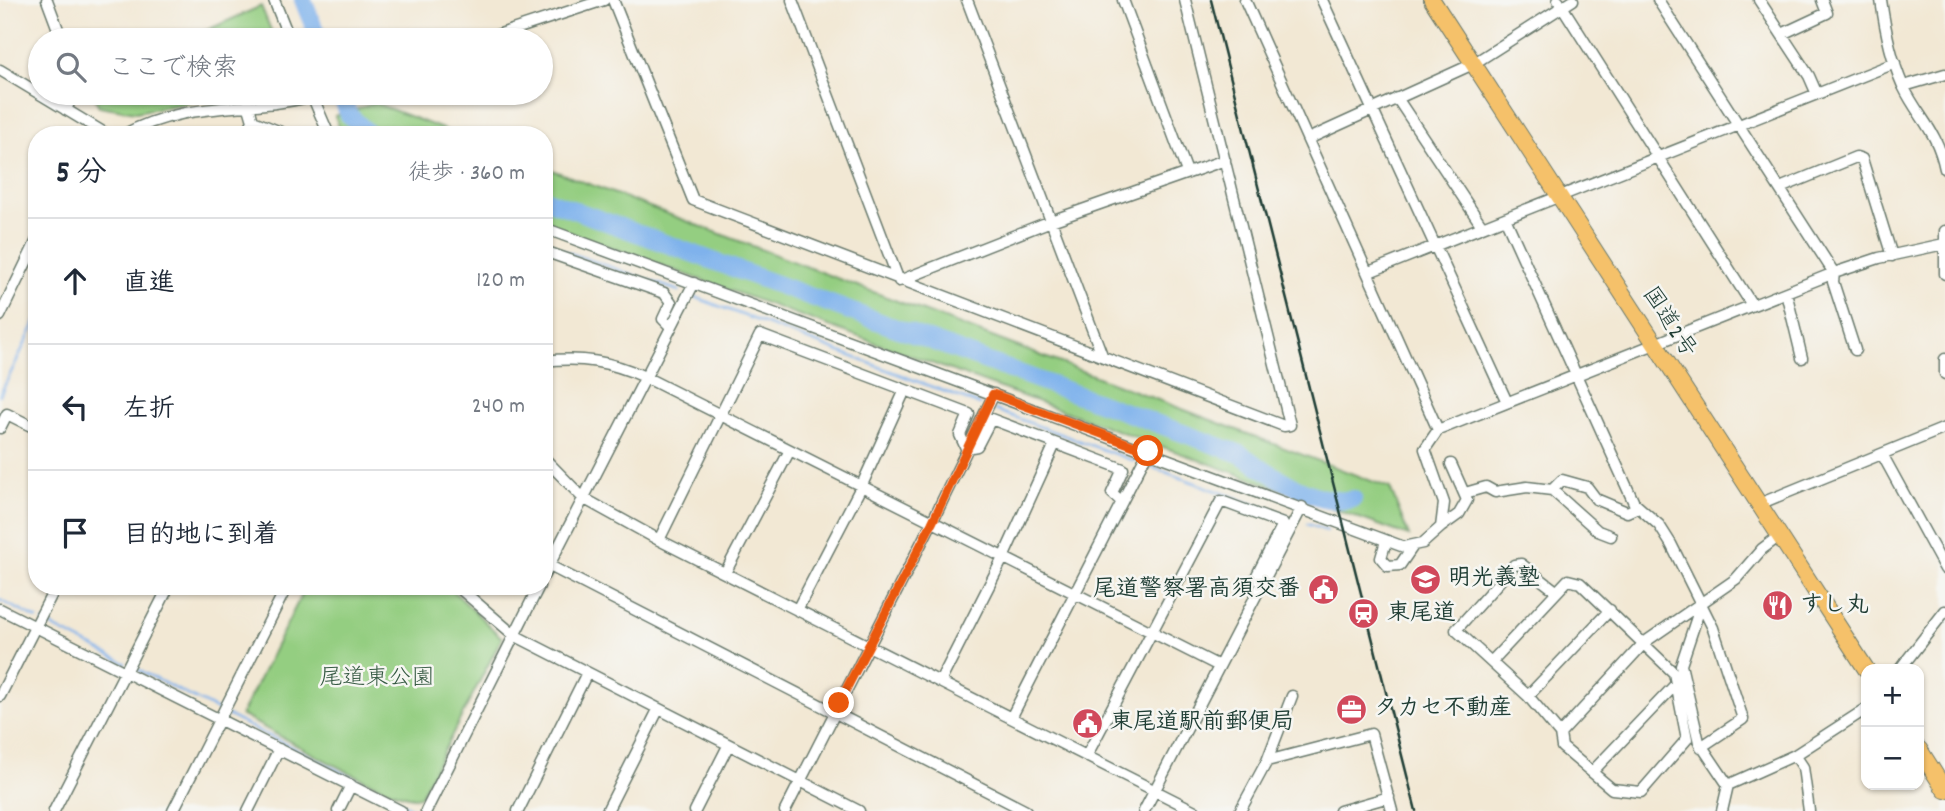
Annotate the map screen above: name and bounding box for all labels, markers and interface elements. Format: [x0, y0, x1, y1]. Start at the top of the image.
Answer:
search box [28, 28, 553, 105]
icon: search [52, 48, 90, 86]
text: ここで検索 [108, 51, 238, 88]
text: 5 分 [56, 154, 107, 197]
text: 徒歩 · 360 m [408, 158, 525, 191]
icon: ahead [56, 262, 94, 300]
text: 120 m [476, 265, 525, 298]
text: 直進 [123, 266, 175, 303]
street label: 国道2号 [1633, 281, 1703, 365]
icon: left [56, 388, 94, 426]
text: 240 m [472, 391, 525, 424]
text: 左折 [123, 392, 175, 429]
route start [1132, 435, 1163, 466]
icon: arrive [56, 514, 94, 552]
text: 目的地に到着 [123, 518, 279, 555]
school or university icon: 明光義塾 [1408, 562, 1442, 596]
place label: 明光義塾 [1448, 563, 1540, 596]
public building icon: 尾道警察署高須交番 [1306, 573, 1340, 607]
place label: 尾道警察署高須交番 [1093, 574, 1300, 607]
restaurant icon: すし丸 [1760, 589, 1794, 623]
place label: すし丸 [1800, 590, 1869, 623]
station icon: 東尾道 [1347, 597, 1381, 631]
place label: 東尾道 [1387, 598, 1456, 631]
park label: 尾道東公園 [320, 663, 435, 696]
map controls [1861, 664, 1924, 790]
button: + [1861, 664, 1924, 727]
route end [823, 687, 854, 718]
office icon: タカセ不動産 [1334, 692, 1368, 726]
place label: タカセ不動産 [1374, 693, 1512, 726]
public building icon: 東尾道駅前郵便局 [1070, 706, 1104, 740]
place label: 東尾道駅前郵便局 [1110, 707, 1294, 740]
button: − [1861, 727, 1924, 790]

